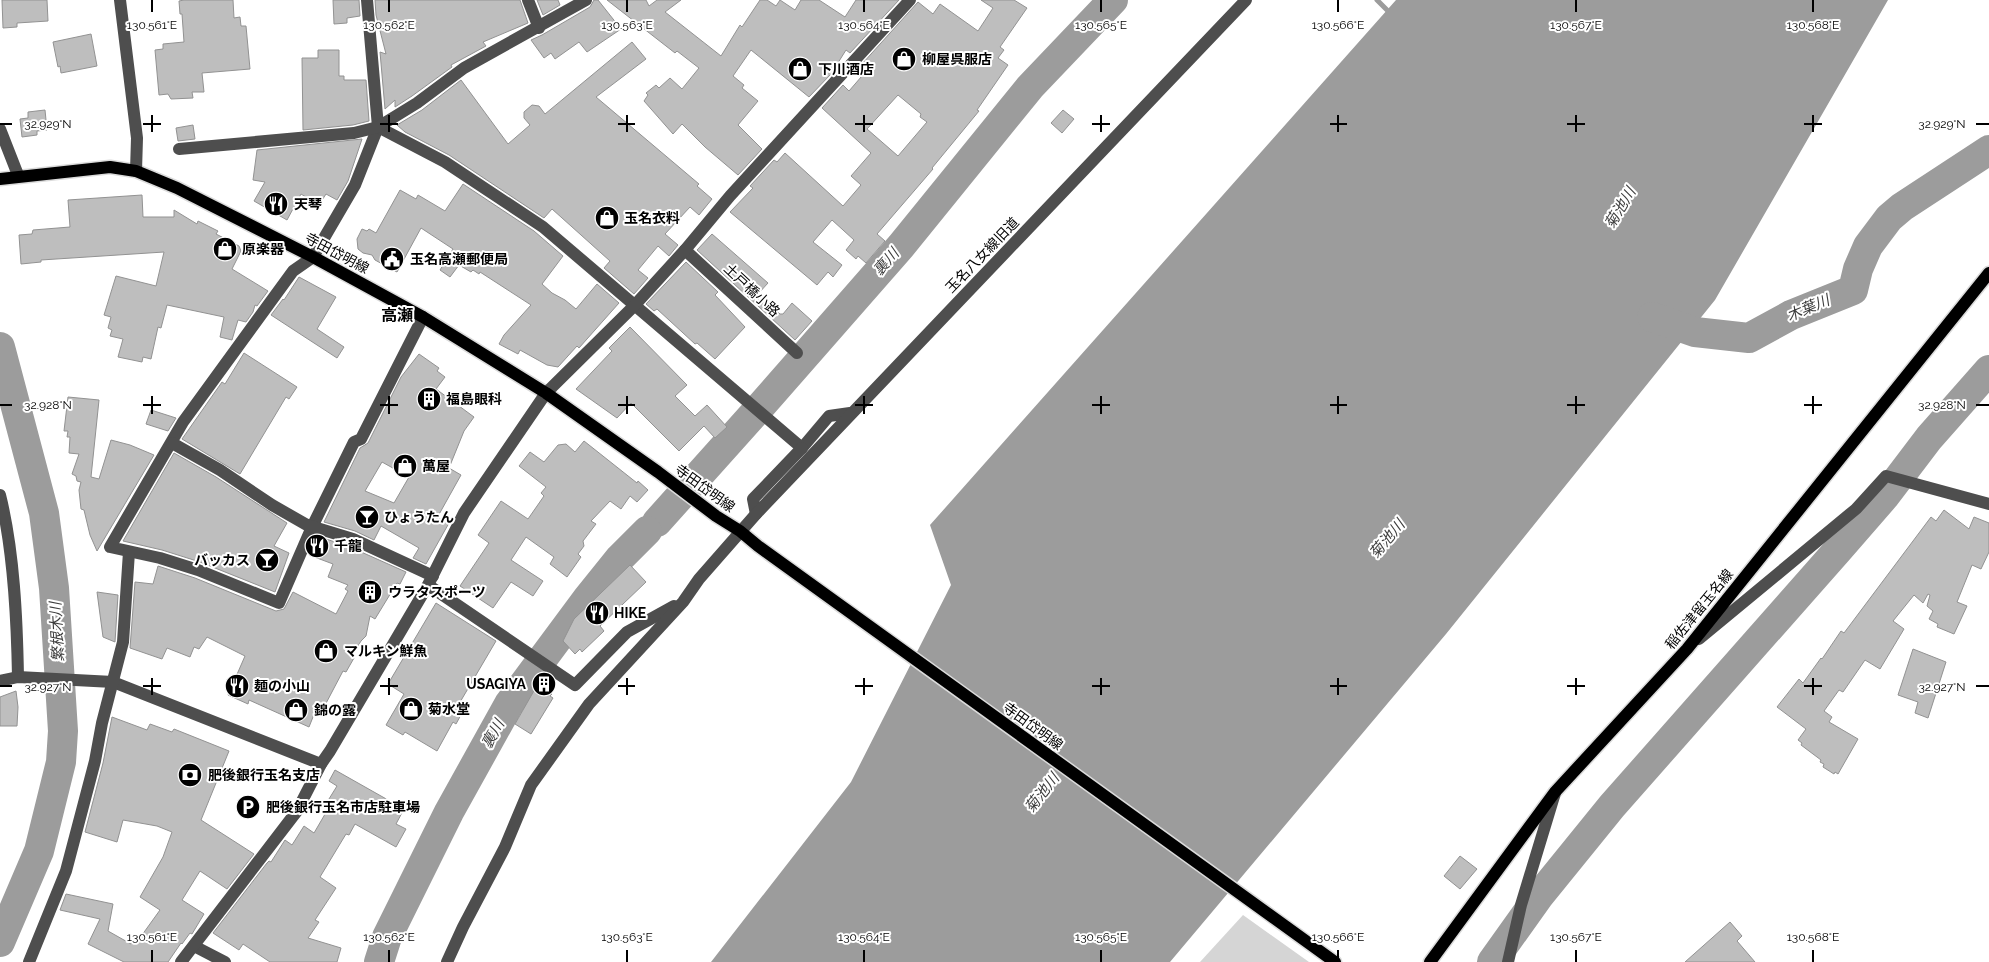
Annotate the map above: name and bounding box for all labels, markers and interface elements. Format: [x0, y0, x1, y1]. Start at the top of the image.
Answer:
text: 130.561°E [127, 18, 177, 32]
text: 130.562°E [363, 18, 415, 32]
text: 130.563°E [601, 18, 653, 32]
text: 130.564°E [838, 18, 890, 32]
text: 130.565°E [1075, 18, 1127, 32]
text: 130.566°E [1312, 18, 1364, 32]
text: 130.567°E [1550, 18, 1602, 32]
text: 130.568°E [1787, 18, 1839, 32]
shop icon: 柳屋呉服店 [891, 46, 917, 72]
place label: 柳屋呉服店 [922, 51, 992, 67]
shop icon: 下川酒店 [787, 56, 813, 82]
place label: 下川酒店 [818, 61, 874, 77]
text: 32.929°N [24, 117, 72, 131]
text: 32.929°N [1918, 117, 1966, 131]
water label: 菊池川 [1601, 182, 1640, 232]
restaurant icon: 天琴 [263, 191, 289, 217]
place label: 天琴 [294, 196, 322, 212]
shop icon: 玉名衣料 [594, 205, 620, 231]
place label: 玉名衣料 [624, 210, 680, 226]
street label: 玉名八女線旧道 [942, 214, 1022, 296]
street label: 寺田岱明線 [302, 230, 372, 276]
shop icon: 原楽器 [212, 236, 238, 262]
place label: 原楽器 [242, 241, 285, 257]
water label: 裏川 [869, 243, 904, 279]
public building icon: 玉名高瀬郵便局 [379, 246, 405, 272]
place label: 玉名高瀬郵便局 [410, 251, 508, 267]
street label: 土戸橋小路 [721, 260, 783, 320]
water label: 木葉川 [1784, 290, 1834, 325]
district label: 高瀬 [381, 306, 413, 325]
building icon: 福島眼科 [416, 386, 442, 412]
place label: 福島眼科 [446, 391, 502, 407]
text: 32.928°N [24, 398, 72, 412]
text: 32.928°N [1918, 398, 1966, 412]
shop icon: 萬屋 [392, 453, 418, 479]
place label: 萬屋 [422, 458, 450, 474]
street label: 寺田岱明線 [672, 461, 738, 515]
bar icon: ひょうたん [354, 504, 380, 530]
place label: ひょうたん [384, 509, 454, 525]
water label: 菊池川 [1366, 514, 1410, 562]
restaurant icon: 千龍 [304, 533, 330, 559]
place label: 千龍 [334, 538, 362, 554]
bar icon: バッカス [254, 547, 280, 573]
place label: バッカス [194, 552, 250, 568]
street label: 稲佐津留玉名線 [1662, 566, 1736, 652]
building icon: ウラタスポーツ [357, 579, 383, 605]
place label: ウラタスポーツ [388, 584, 486, 600]
water label: 繁根木川 [46, 600, 68, 662]
restaurant icon: HIKE [584, 600, 610, 626]
place label: HIKE [614, 605, 646, 621]
shop icon: マルキン鮮魚 [313, 638, 339, 664]
place label: マルキン鮮魚 [344, 643, 428, 659]
building icon: USAGIYA [531, 671, 557, 697]
restaurant icon: 麺の小山 [224, 673, 250, 699]
place label: USAGIYA [466, 676, 527, 692]
place label: 麺の小山 [254, 678, 310, 694]
text: 32.927°N [24, 680, 72, 694]
text: 32.927°N [1918, 680, 1966, 694]
shop icon: 菊水堂 [398, 696, 424, 722]
shop icon: 錦の露 [283, 697, 309, 723]
street label: 寺田岱明線 [1000, 699, 1066, 753]
place label: 菊水堂 [428, 701, 470, 717]
place label: 錦の露 [314, 702, 356, 718]
water label: 裏川 [478, 715, 509, 751]
bank icon: 肥後銀行玉名支店 [177, 762, 203, 788]
place label: 肥後銀行玉名支店 [208, 767, 320, 783]
water label: 菊池川 [1021, 768, 1064, 816]
parking icon: 肥後銀行玉名市店駐車場 [235, 794, 261, 820]
place label: 肥後銀行玉名市店駐車場 [266, 799, 420, 815]
text: 130.561°E [127, 930, 177, 944]
text: 130.562°E [363, 930, 415, 944]
text: 130.563°E [601, 930, 653, 944]
text: 130.564°E [838, 930, 890, 944]
text: 130.565°E [1075, 930, 1127, 944]
text: 130.566°E [1312, 930, 1364, 944]
text: 130.567°E [1550, 930, 1602, 944]
text: 130.568°E [1787, 930, 1839, 944]

